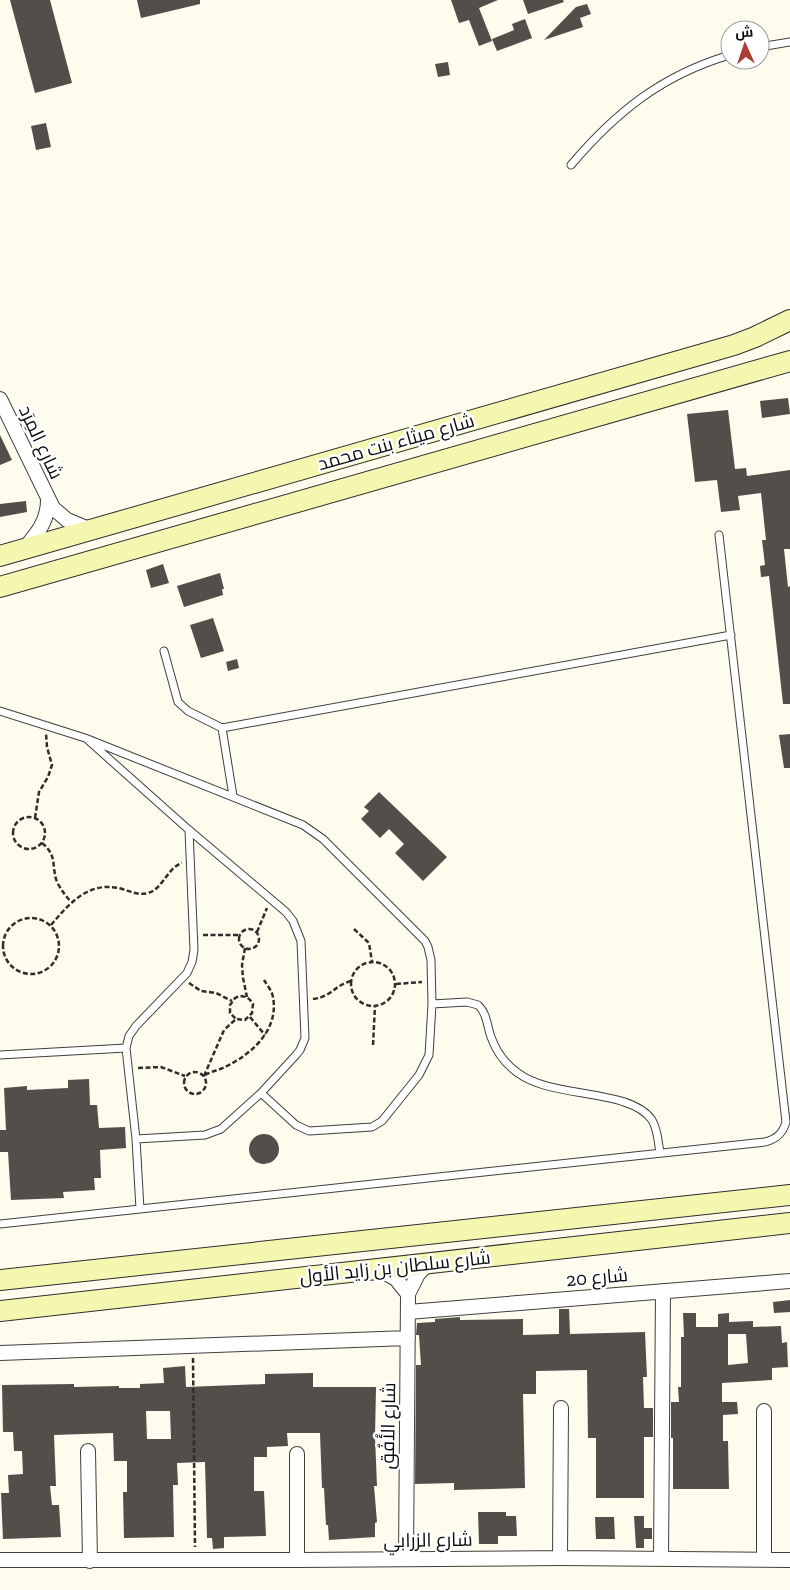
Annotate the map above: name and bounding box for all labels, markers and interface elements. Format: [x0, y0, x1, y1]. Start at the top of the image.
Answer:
north arrow [720, 20, 770, 70]
text: ش [735, 24, 754, 41]
street label: شارع المِرَد [12, 401, 68, 484]
street label: شارع ميثاء بنت محمد [315, 409, 478, 477]
street label: شارع سلطان بن زايد الأول [298, 1246, 492, 1290]
street label: شارع 20 [565, 1263, 629, 1293]
street label: شارع الأُفُق [374, 1382, 402, 1470]
street label: شارع الزرابي [383, 1528, 473, 1555]

